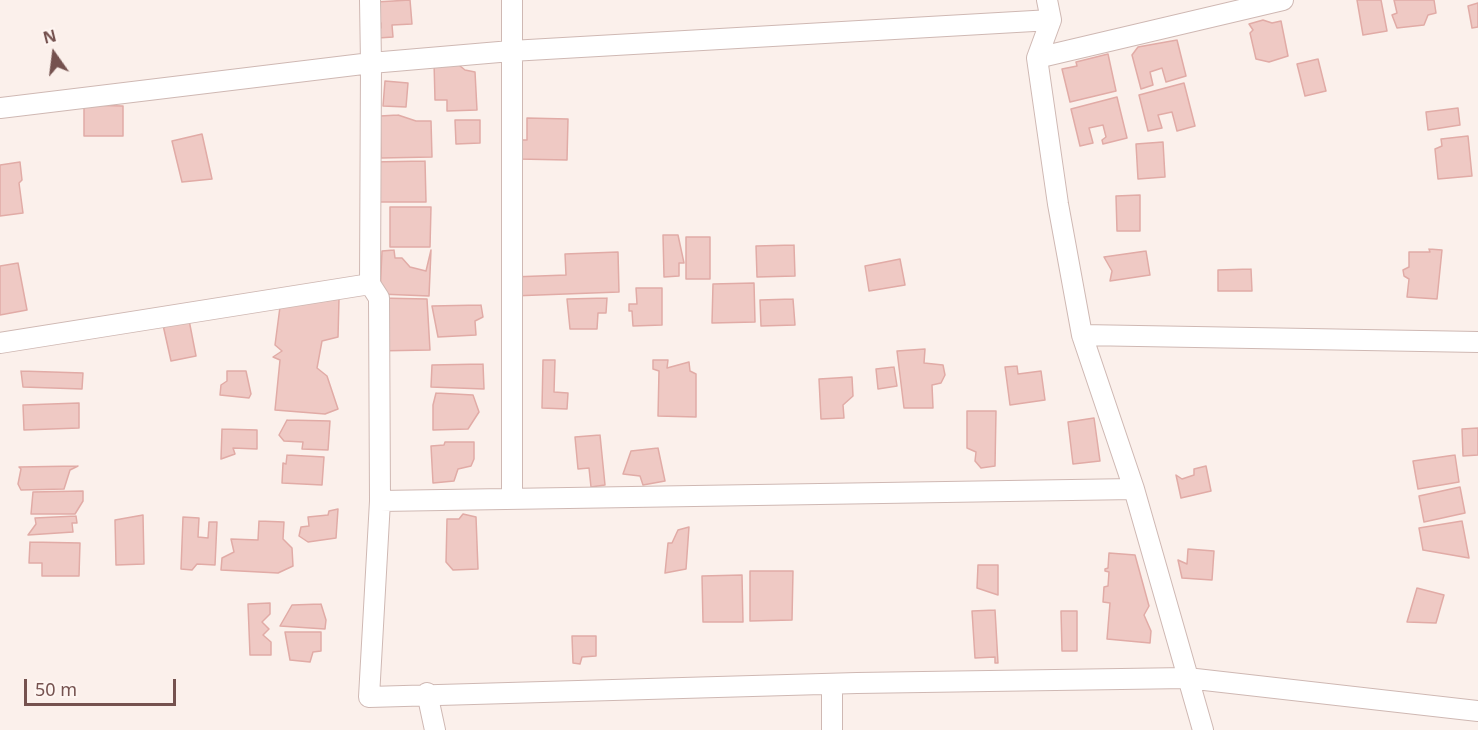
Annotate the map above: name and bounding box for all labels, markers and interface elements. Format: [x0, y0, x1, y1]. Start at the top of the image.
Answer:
north arrow [24, 24, 84, 84]
text: N [41, 24, 59, 49]
scale bar [27, 667, 178, 705]
text: 50 m [35, 677, 77, 701]

